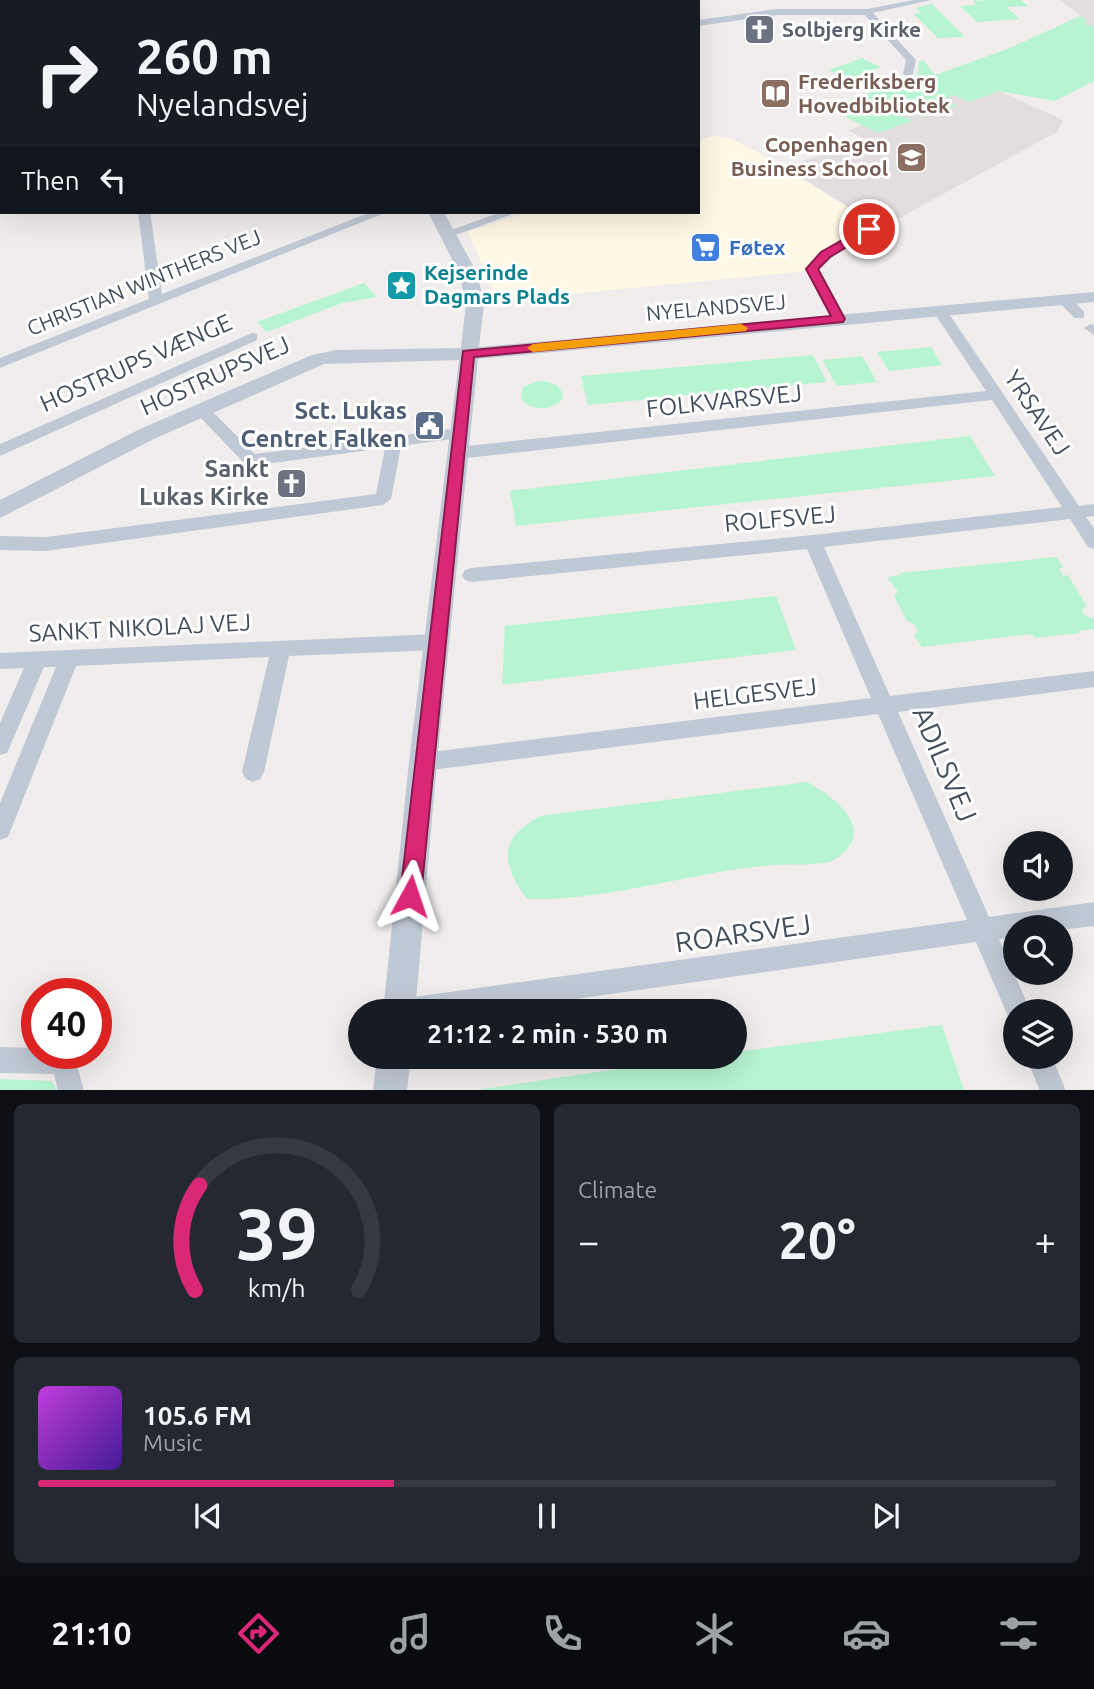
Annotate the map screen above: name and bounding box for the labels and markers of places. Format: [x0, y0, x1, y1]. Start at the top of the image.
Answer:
church icon: Solbjerg Kirke [742, 13, 776, 47]
place label: Solbjerg Kirke [782, 17, 921, 41]
place label: Frederiksberg Hovedbibliotek [798, 69, 950, 117]
library icon: Frederiksberg Hovedbibliotek [758, 77, 792, 111]
place label: Copenhagen Business School [731, 132, 888, 180]
school or university icon: Copenhagen Business School [894, 140, 928, 174]
pin [839, 199, 899, 259]
supermarket icon: Føtex [689, 231, 723, 265]
place label: Føtex [729, 235, 786, 259]
place label: Kejserinde Dagmars Plads [424, 260, 570, 308]
place icon: Kejserinde Dagmars Plads [384, 268, 418, 302]
place label: Sct. Lukas Centret Falken [240, 397, 407, 452]
public building icon: Sct. Lukas Centret Falken [413, 408, 447, 442]
place label: Sankt Lukas Kirke [139, 455, 269, 510]
church icon: Sankt Lukas Kirke [275, 466, 309, 500]

